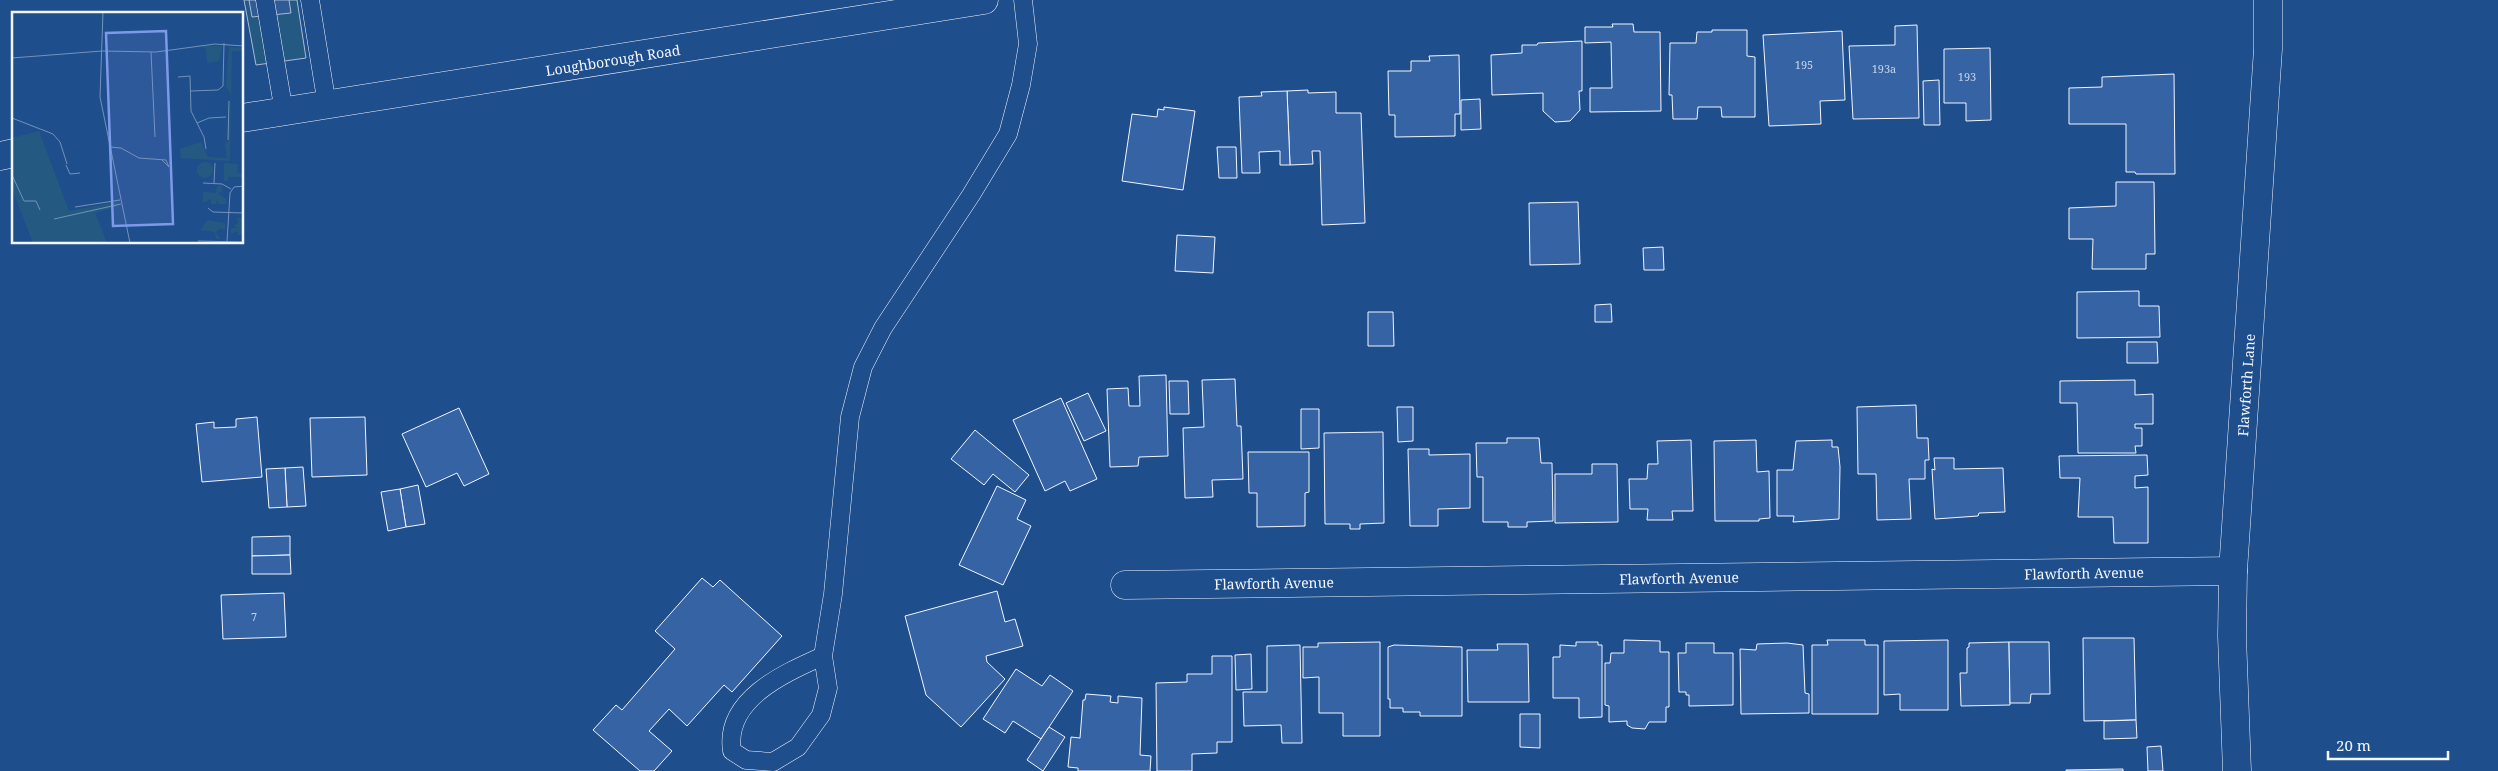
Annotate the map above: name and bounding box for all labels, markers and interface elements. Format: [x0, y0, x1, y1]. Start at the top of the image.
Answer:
inset map [12, 12, 244, 244]
street label: Loughborough Road [544, 40, 682, 80]
house number: 195 [1795, 57, 1813, 72]
house number: 193a [1872, 61, 1896, 76]
house number: 193 [1958, 69, 1976, 84]
street label: Flawforth Lane [2233, 333, 2259, 437]
street label: Flawforth Avenue [2024, 562, 2144, 584]
street label: Flawforth Avenue [1619, 567, 1739, 589]
street label: Flawforth Avenue [1214, 572, 1334, 594]
house number: 7 [251, 609, 257, 624]
scale bar [2328, 728, 2448, 760]
text: 20 m [2336, 735, 2371, 755]

